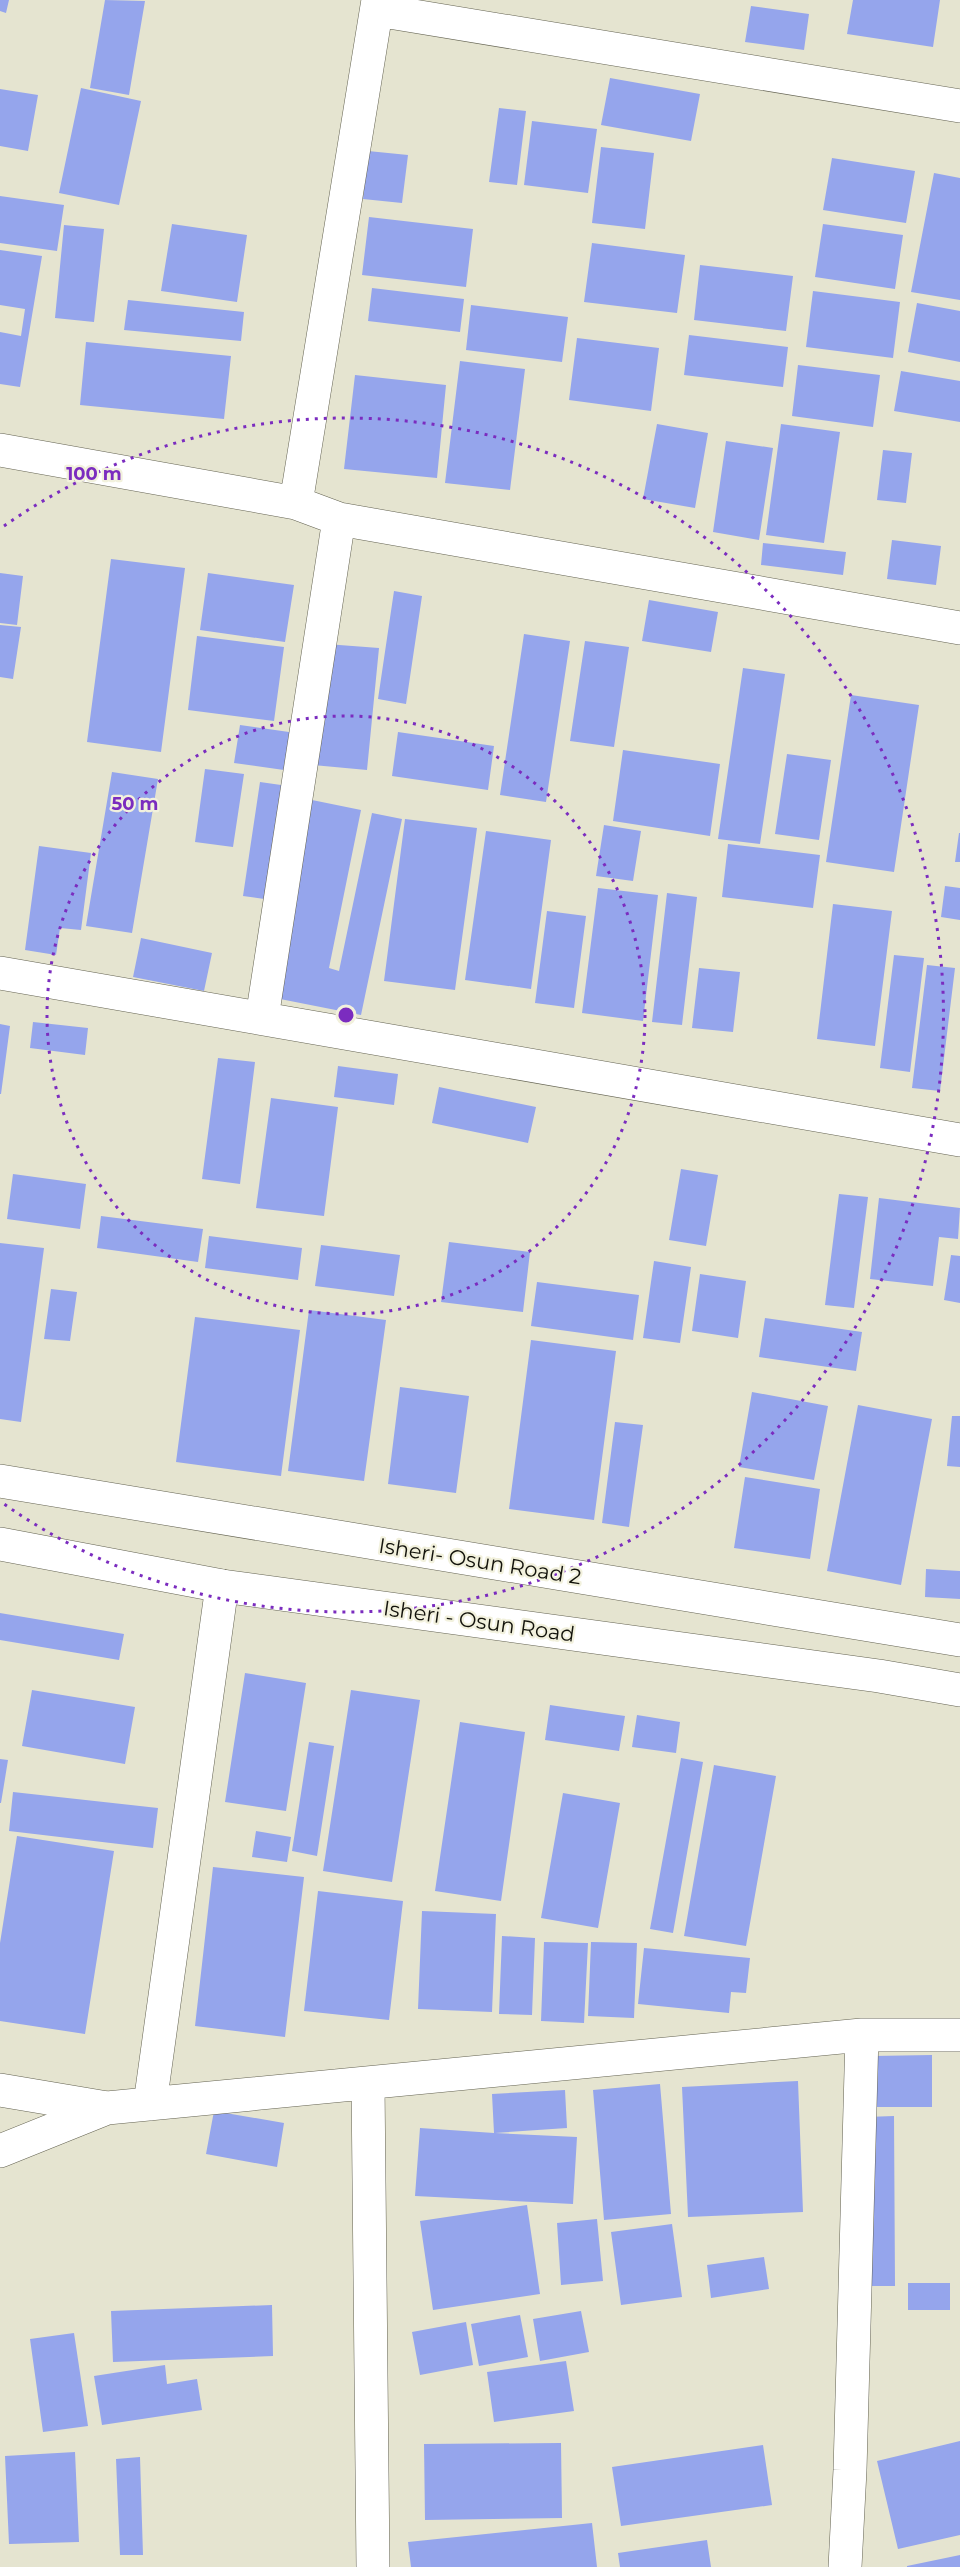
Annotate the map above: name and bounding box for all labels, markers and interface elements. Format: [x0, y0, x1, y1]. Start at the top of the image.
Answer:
text: 100 m [66, 463, 122, 485]
text: 50 m [112, 793, 158, 815]
centre of rings [336, 1005, 356, 1025]
street label: Isheri- Osun Road 2 [377, 1533, 583, 1589]
street label: Isheri - Osun Road [382, 1595, 576, 1647]

